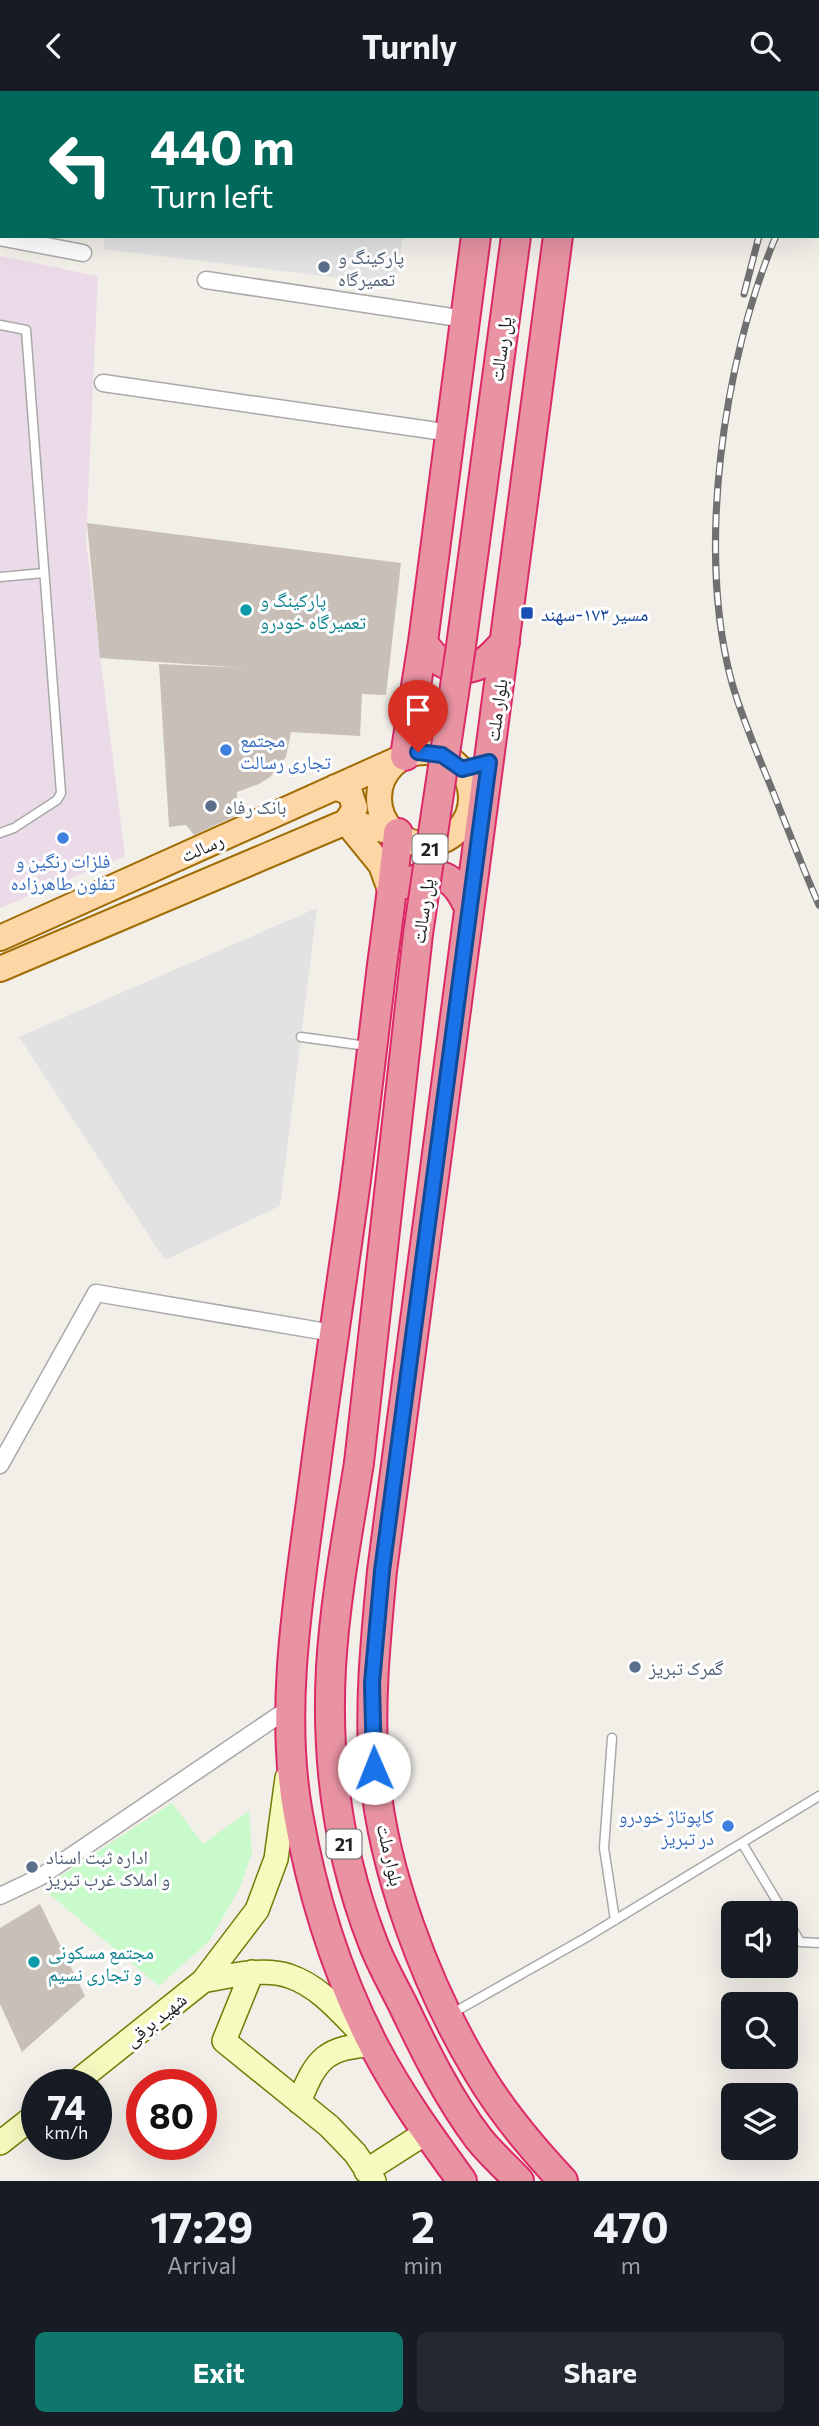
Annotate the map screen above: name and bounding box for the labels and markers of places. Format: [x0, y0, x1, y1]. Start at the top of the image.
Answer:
place label: پارکینگ و تعمیرگاه [338, 245, 404, 291]
marker: پارکینگ و تعمیرگاه [316, 259, 332, 275]
place label: پارکینگ و تعمیرگاه خودرو [260, 588, 366, 634]
marker: پارکینگ و تعمیرگاه خودرو [238, 602, 254, 618]
place label: مسیر ۱۷۳-سهند [541, 602, 648, 626]
marker: مسیر ۱۷۳-سهند [519, 605, 535, 621]
pin [388, 680, 448, 752]
place label: مجتمع تجاری رسالت [240, 728, 331, 774]
marker: مجتمع تجاری رسالت [218, 742, 234, 758]
place label: بانک رفاه [225, 795, 287, 819]
marker: بانک رفاه [203, 798, 219, 814]
marker: فلزات رنگین و تفلون طاهرزاده [55, 830, 71, 846]
place label: فلزات رنگین و تفلون طاهرزاده [11, 849, 116, 895]
place label: گمرک تبریز [648, 1656, 724, 1680]
marker: گمرک تبریز [627, 1659, 643, 1675]
place label: کاپوتاژ خودرو در تبریز [619, 1804, 714, 1850]
marker: کاپوتاژ خودرو در تبریز [720, 1818, 736, 1834]
place label: اداره ثبت اسناد و املاک غرب تبریز [45, 1845, 170, 1891]
marker: اداره ثبت اسناد و املاک غرب تبریز [24, 1859, 40, 1875]
place label: مجتمع مسکونى و تجارى نسیم [48, 1940, 154, 1987]
marker: مجتمع مسکونى و تجارى نسیم [26, 1954, 42, 1970]

